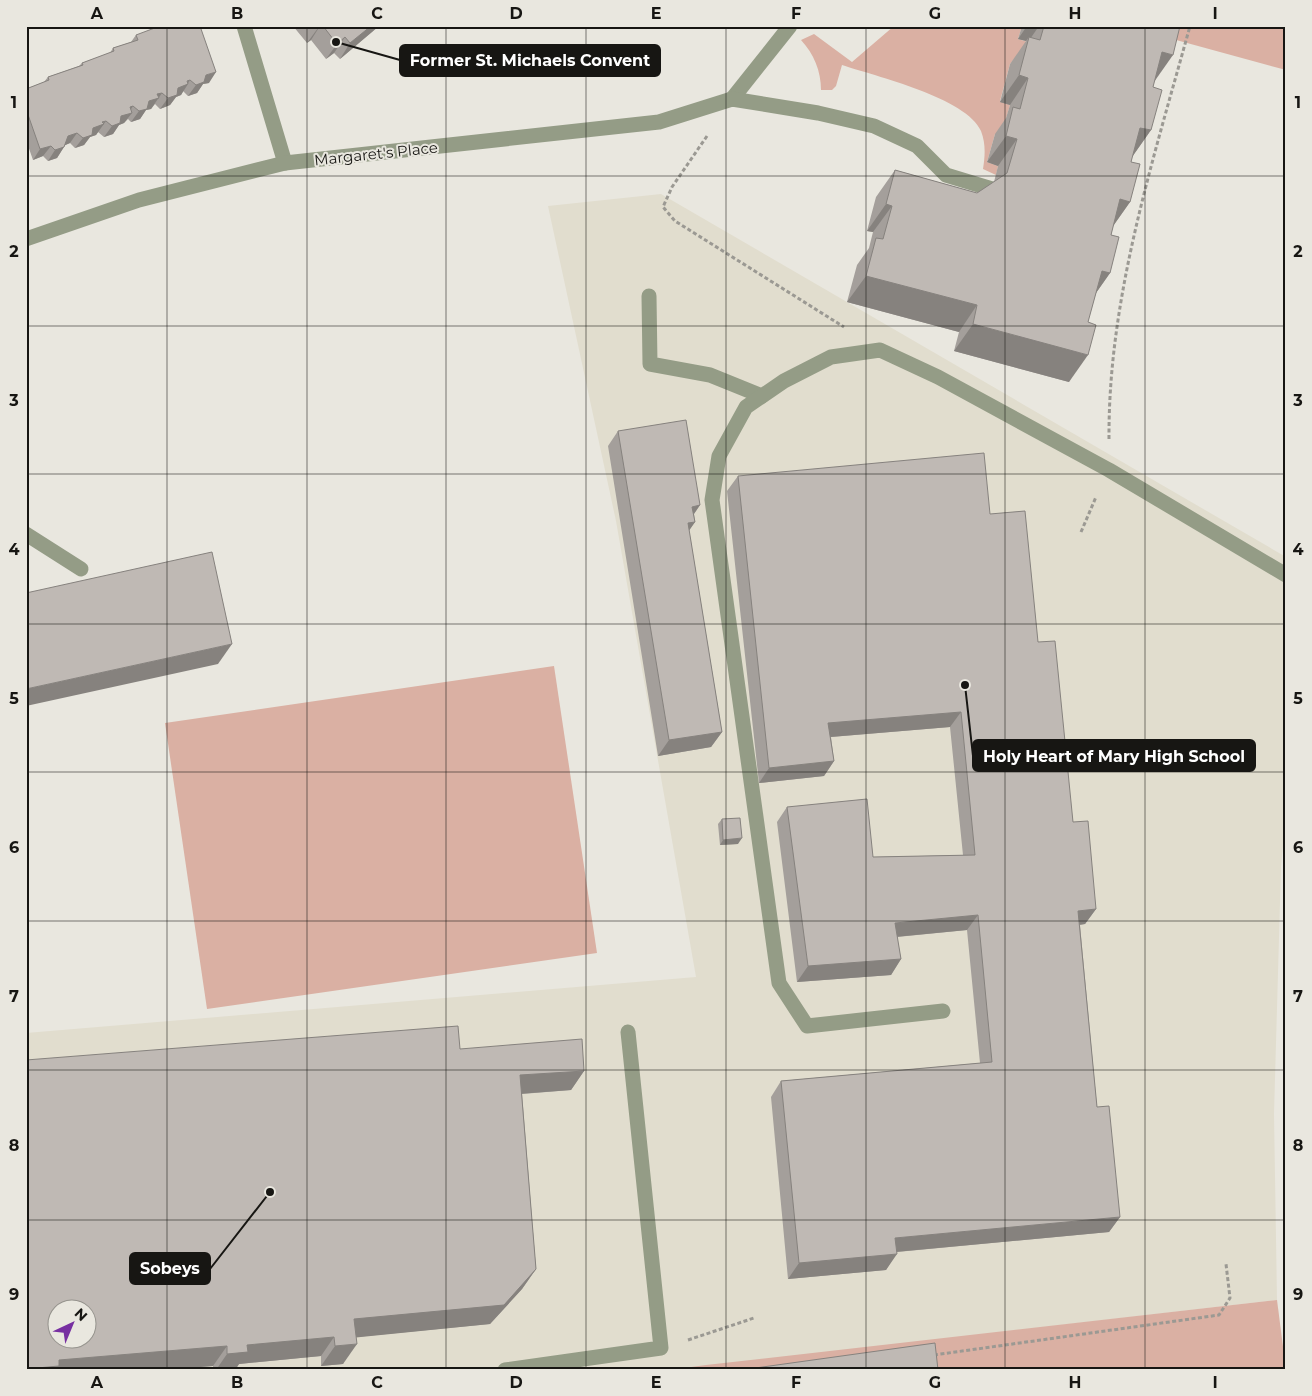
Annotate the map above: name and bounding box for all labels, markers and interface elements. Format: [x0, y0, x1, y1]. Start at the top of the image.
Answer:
text: A [90, 4, 104, 23]
text: B [231, 4, 243, 23]
text: C [371, 4, 383, 23]
text: D [509, 4, 523, 23]
text: E [651, 4, 661, 23]
text: F [791, 4, 801, 23]
text: G [929, 4, 941, 23]
text: H [1069, 4, 1081, 23]
text: I [1212, 4, 1218, 23]
callout: Former St. Michaels Convent [400, 45, 660, 76]
text: Former St. Michaels Convent [410, 51, 650, 70]
text: 1 [11, 93, 17, 112]
text: 1 [1295, 93, 1301, 112]
street label: Margaret's Place [313, 138, 439, 169]
text: 2 [9, 242, 19, 261]
text: 2 [1293, 242, 1303, 261]
text: 3 [8, 391, 19, 410]
text: 3 [1292, 391, 1303, 410]
text: 4 [8, 540, 20, 559]
text: 4 [1292, 540, 1304, 559]
text: 5 [9, 689, 19, 708]
text: 5 [1293, 689, 1303, 708]
callout: Holy Heart of Mary High School [973, 740, 1255, 771]
text: Holy Heart of Mary High School [983, 747, 1245, 766]
text: 6 [9, 838, 19, 857]
text: 6 [1293, 838, 1303, 857]
text: 7 [9, 987, 19, 1006]
text: 7 [1293, 987, 1303, 1006]
text: 8 [9, 1136, 19, 1155]
text: 8 [1293, 1136, 1303, 1155]
callout: Sobeys [130, 1253, 210, 1284]
text: Sobeys [140, 1259, 200, 1278]
text: 9 [9, 1285, 19, 1304]
text: 9 [1293, 1285, 1303, 1304]
north arrow [48, 1298, 98, 1348]
text: N [71, 1304, 91, 1325]
text: A [90, 1373, 104, 1392]
text: B [231, 1373, 243, 1392]
text: C [371, 1373, 383, 1392]
text: D [509, 1373, 523, 1392]
text: E [651, 1373, 661, 1392]
text: F [791, 1373, 801, 1392]
text: G [929, 1373, 941, 1392]
text: H [1069, 1373, 1081, 1392]
text: I [1212, 1373, 1218, 1392]

